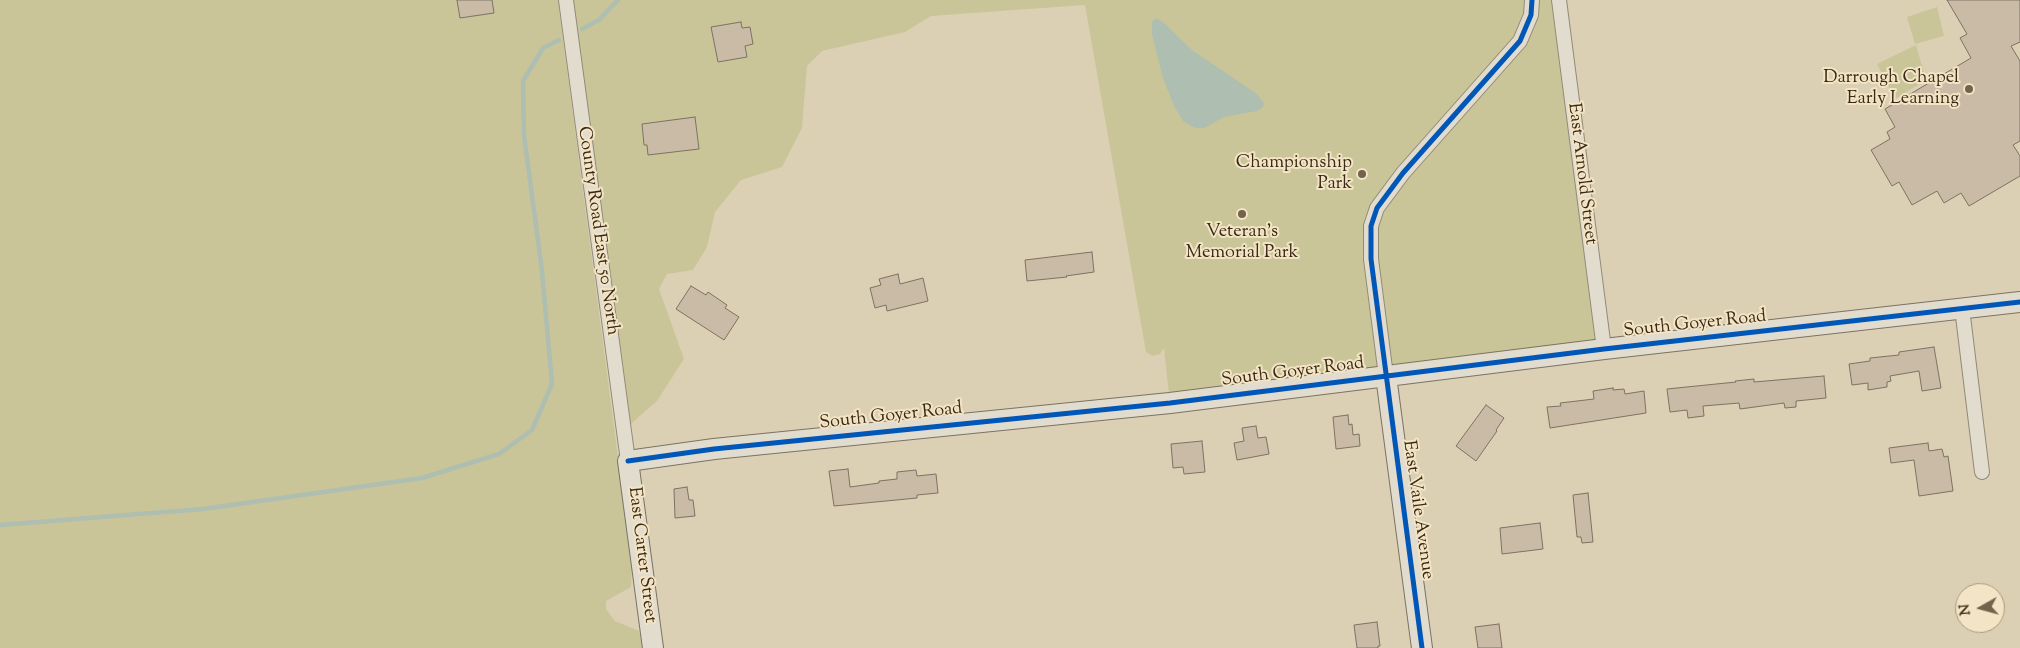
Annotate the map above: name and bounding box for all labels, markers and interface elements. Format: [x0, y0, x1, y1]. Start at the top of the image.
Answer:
place label: Darrough Chapel Early Learning [1823, 68, 1959, 110]
marker: Darrough Chapel Early Learning [1963, 83, 1975, 95]
street label: East Arnold Street [1562, 102, 1600, 246]
street label: County Road East 50 North [572, 125, 622, 337]
place label: Championship Park [1236, 153, 1352, 195]
marker: Championship Park [1356, 168, 1368, 180]
marker: Veteran's Memorial Park [1236, 208, 1248, 220]
place label: Veteran's Memorial Park [1186, 222, 1298, 264]
street label: South Goyer Road [1622, 307, 1768, 343]
street label: South Goyer Road [1220, 354, 1366, 392]
street label: South Goyer Road [818, 399, 964, 435]
street label: East Vaile Avenue [1397, 439, 1437, 581]
street label: East Carter Street [622, 486, 660, 624]
north arrow [1955, 583, 2005, 633]
text: N [1955, 603, 1977, 616]

